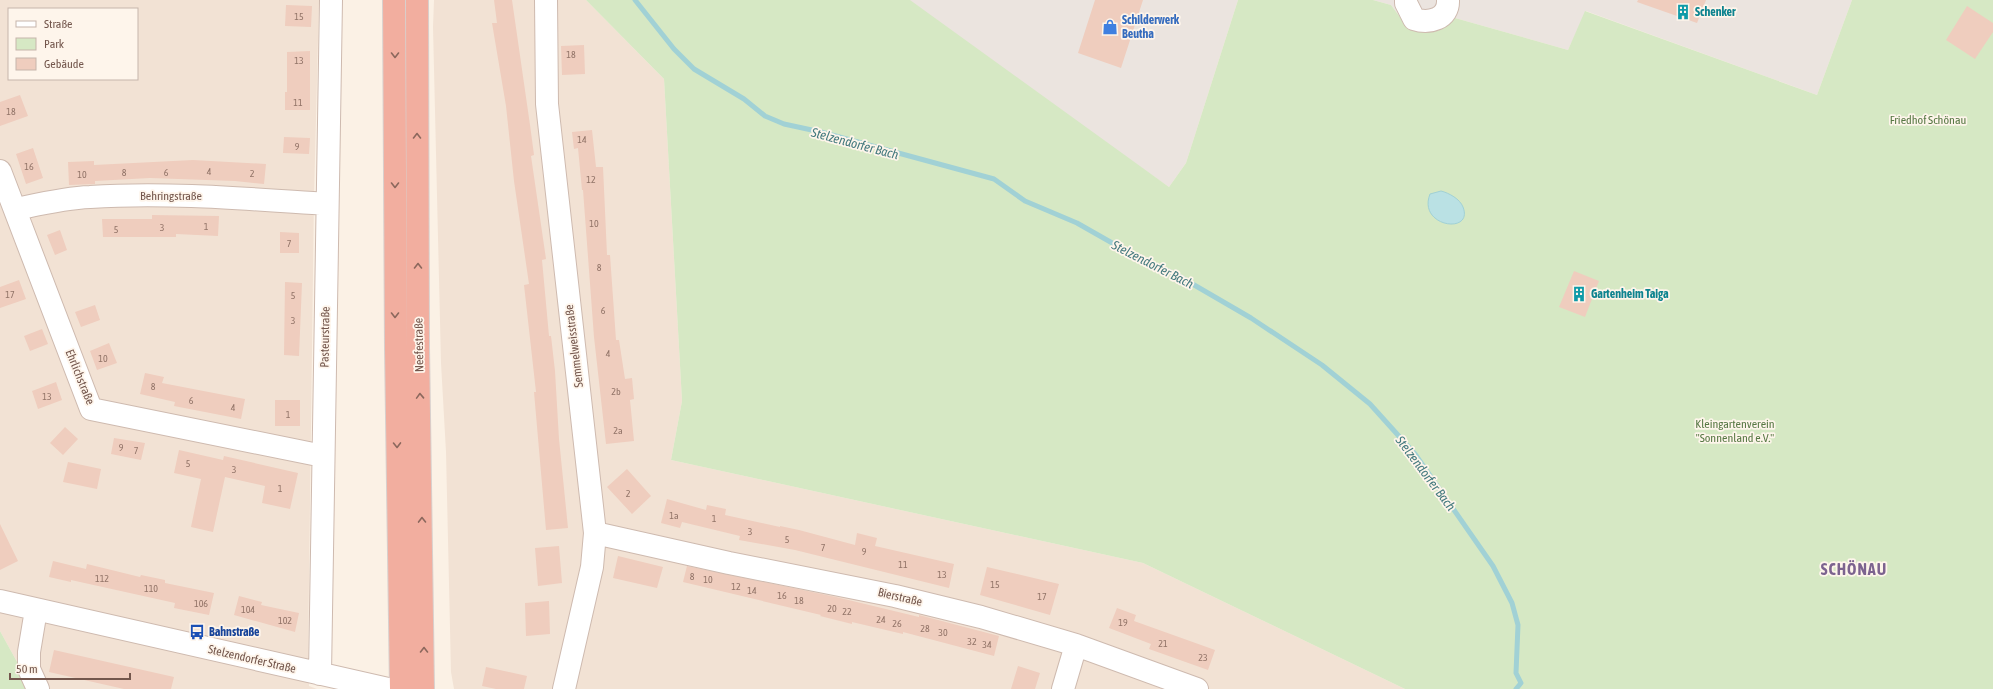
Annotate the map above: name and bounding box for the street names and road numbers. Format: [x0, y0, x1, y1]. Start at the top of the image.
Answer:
street label: Behringstraße [140, 189, 202, 203]
street label: Semmelweisstraße [562, 304, 586, 388]
street label: Pasteurstraße [317, 306, 333, 368]
street label: Neefestraße [412, 318, 426, 372]
street label: Ehrlichstraße [63, 347, 97, 407]
street label: Bierstraße [876, 585, 924, 609]
street label: Stelzendorfer Straße [207, 642, 297, 676]

